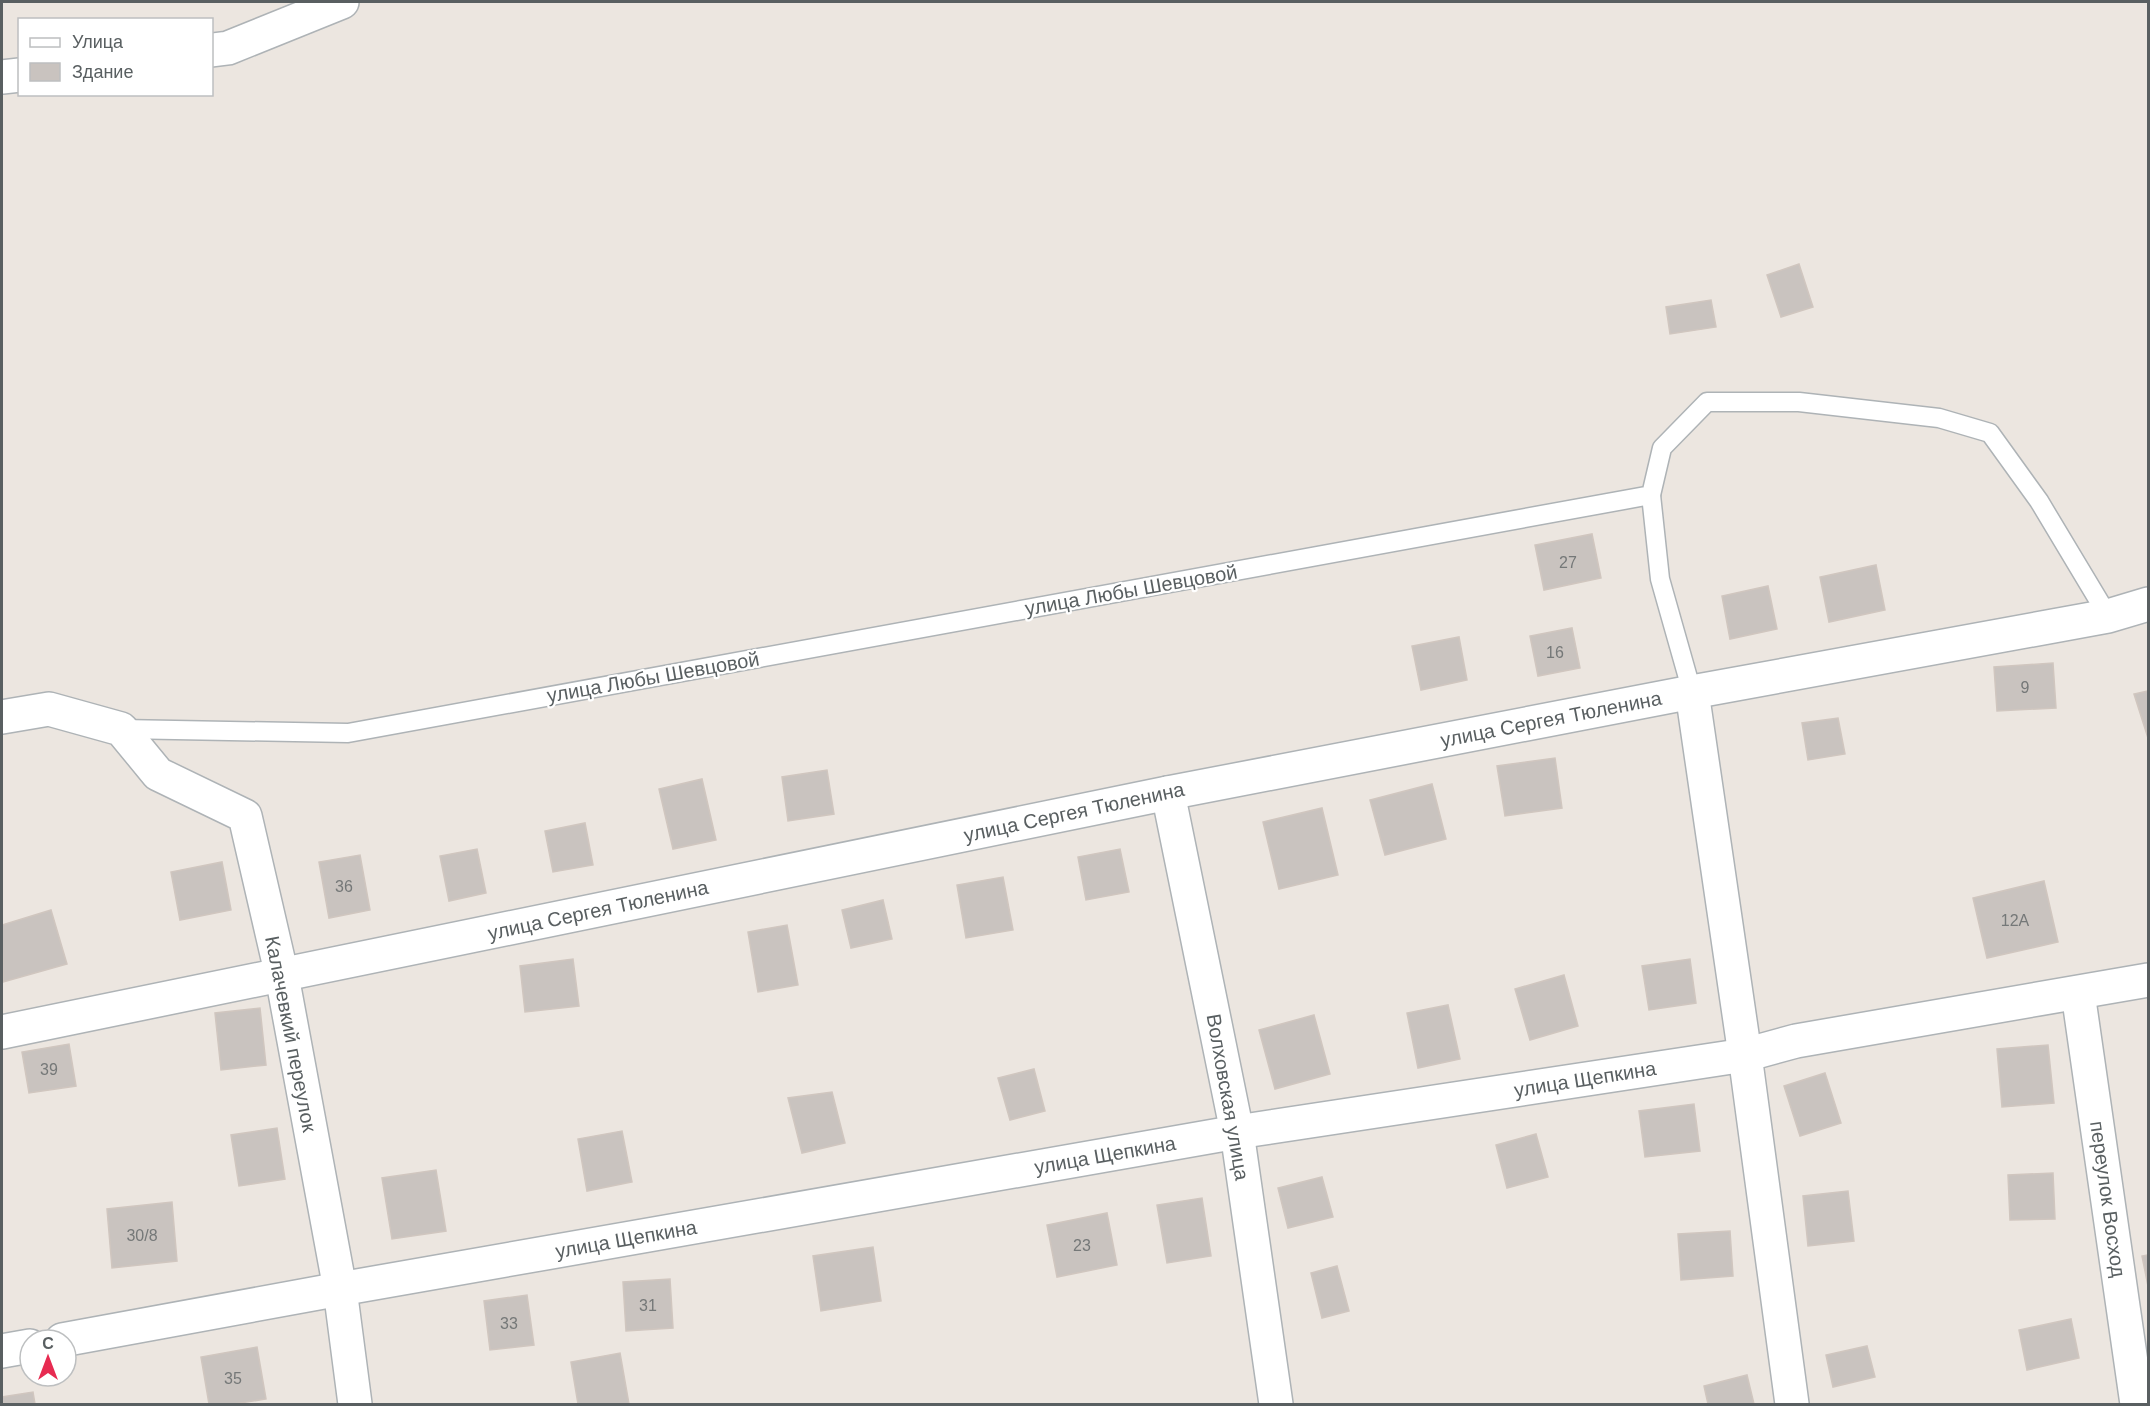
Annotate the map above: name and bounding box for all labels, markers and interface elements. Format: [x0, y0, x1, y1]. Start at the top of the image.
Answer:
legend [18, 18, 213, 96]
text: Улица [72, 32, 124, 52]
text: Здание [72, 62, 133, 82]
house number: 27 [1559, 554, 1577, 571]
street label: улица Любы Шевцовой [1023, 560, 1239, 620]
house number: 16 [1546, 644, 1564, 661]
street label: улица Любы Шевцовой [545, 647, 761, 707]
house number: 9 [2021, 679, 2030, 696]
street label: улица Сергея Тюленина [1439, 687, 1664, 751]
street label: улица Сергея Тюленина [962, 778, 1187, 846]
street label: улица Сергея Тюленина [486, 876, 711, 944]
house number: 36 [335, 878, 353, 895]
house number: 12А [2001, 912, 2030, 929]
street label: Калачевкий переулок [261, 934, 321, 1134]
street label: Волховская улица [1203, 1012, 1254, 1183]
street label: улица Щепкина [1512, 1057, 1658, 1101]
house number: 39 [40, 1061, 58, 1078]
street label: переулок Восход [2086, 1120, 2130, 1279]
street label: улица Щепкина [1033, 1132, 1178, 1178]
street label: улица Щепкина [554, 1216, 699, 1262]
house number: 30/8 [126, 1227, 158, 1244]
house number: 23 [1073, 1237, 1091, 1254]
house number: 31 [639, 1297, 657, 1314]
house number: 33 [500, 1315, 518, 1332]
north arrow [18, 1328, 78, 1388]
text: С [42, 1335, 54, 1352]
house number: 35 [224, 1370, 242, 1387]

